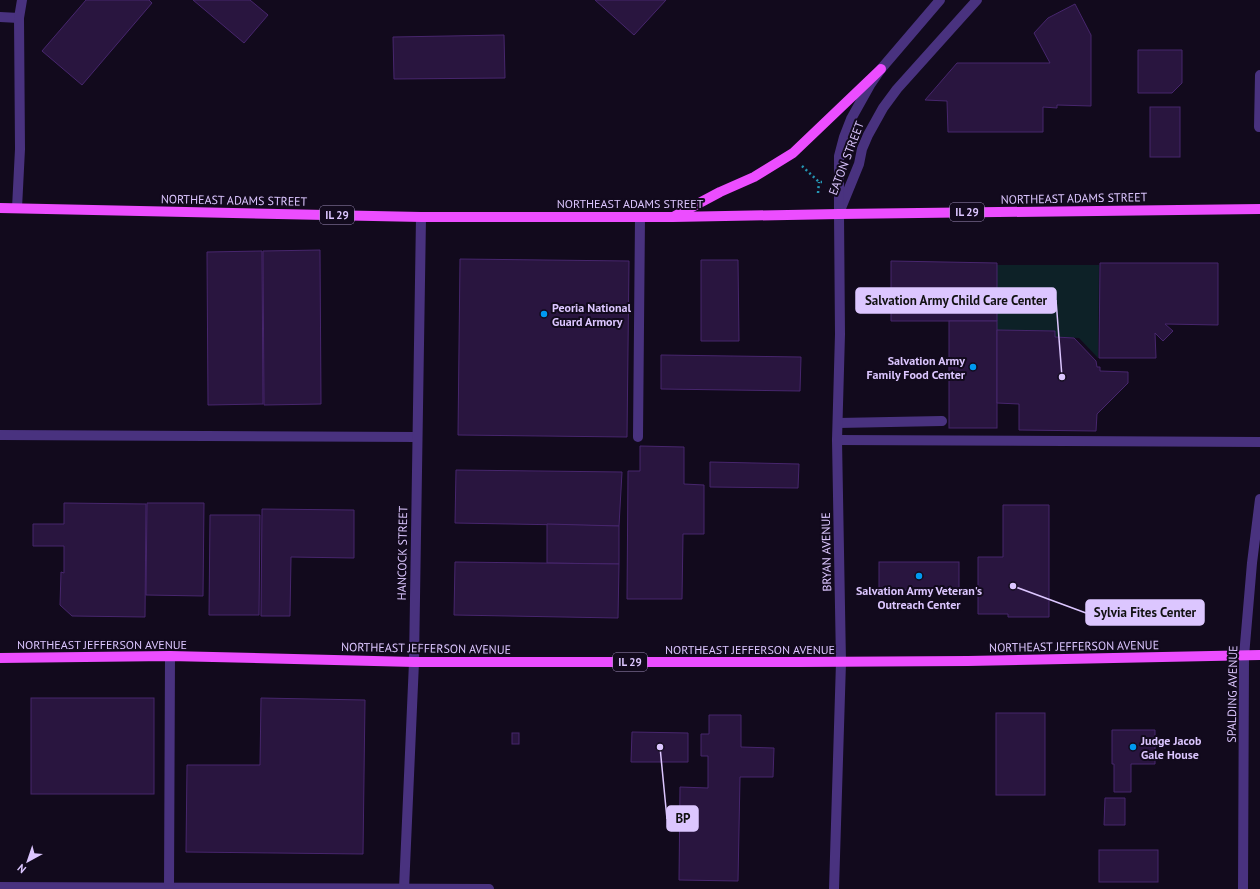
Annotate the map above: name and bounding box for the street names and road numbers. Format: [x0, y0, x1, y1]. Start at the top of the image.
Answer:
street label: EATON STREET [825, 119, 867, 197]
street label: NORTHEAST ADAMS STREET [1001, 189, 1148, 207]
street label: NORTHEAST ADAMS STREET [161, 191, 308, 209]
street label: NORTHEAST ADAMS STREET [557, 196, 704, 211]
road number: IL 29 [950, 203, 984, 221]
road number: IL 29 [320, 206, 354, 224]
street label: HANCOCK STREET [394, 505, 410, 600]
street label: BRYAN AVENUE [818, 512, 834, 592]
street label: NORTHEAST JEFFERSON AVENUE [17, 637, 187, 652]
street label: NORTHEAST JEFFERSON AVENUE [989, 637, 1159, 655]
street label: NORTHEAST JEFFERSON AVENUE [341, 639, 511, 657]
street label: NORTHEAST JEFFERSON AVENUE [665, 642, 835, 657]
street label: SPALDING AVENUE [1224, 645, 1240, 743]
road number: IL 29 [613, 653, 647, 671]

